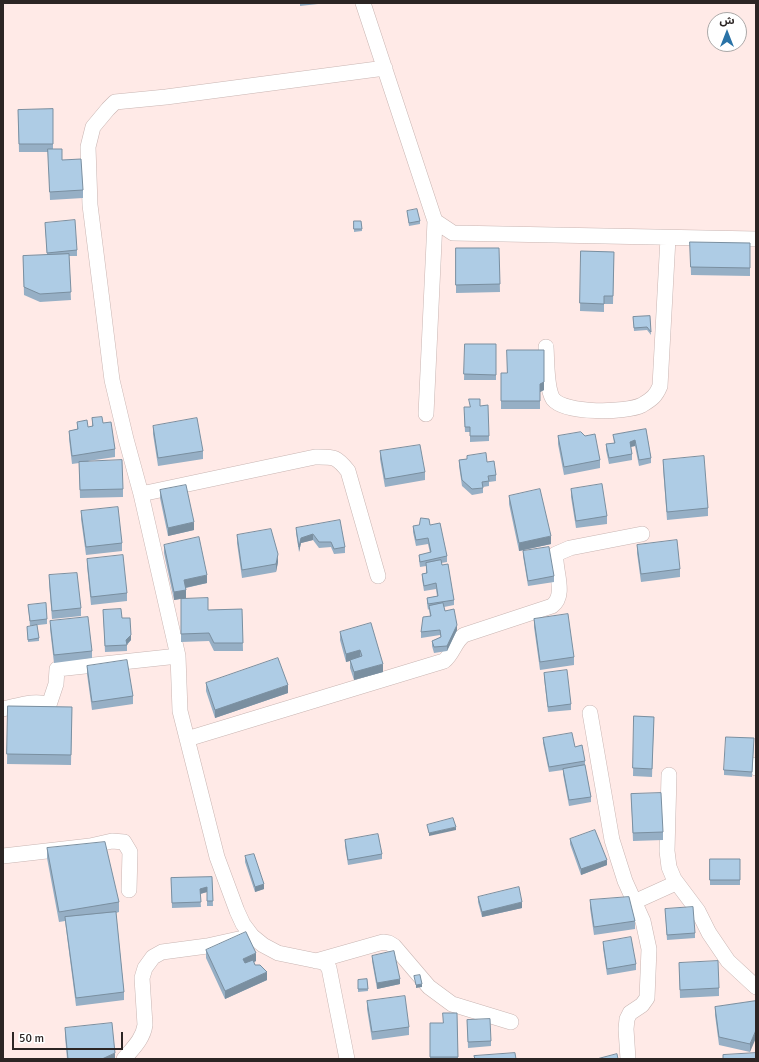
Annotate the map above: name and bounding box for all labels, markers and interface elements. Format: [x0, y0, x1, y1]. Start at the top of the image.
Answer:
north arrow [707, 12, 747, 52]
text: ش [719, 14, 735, 27]
scale bar [14, 1024, 125, 1050]
text: 50 m [19, 1031, 44, 1046]

